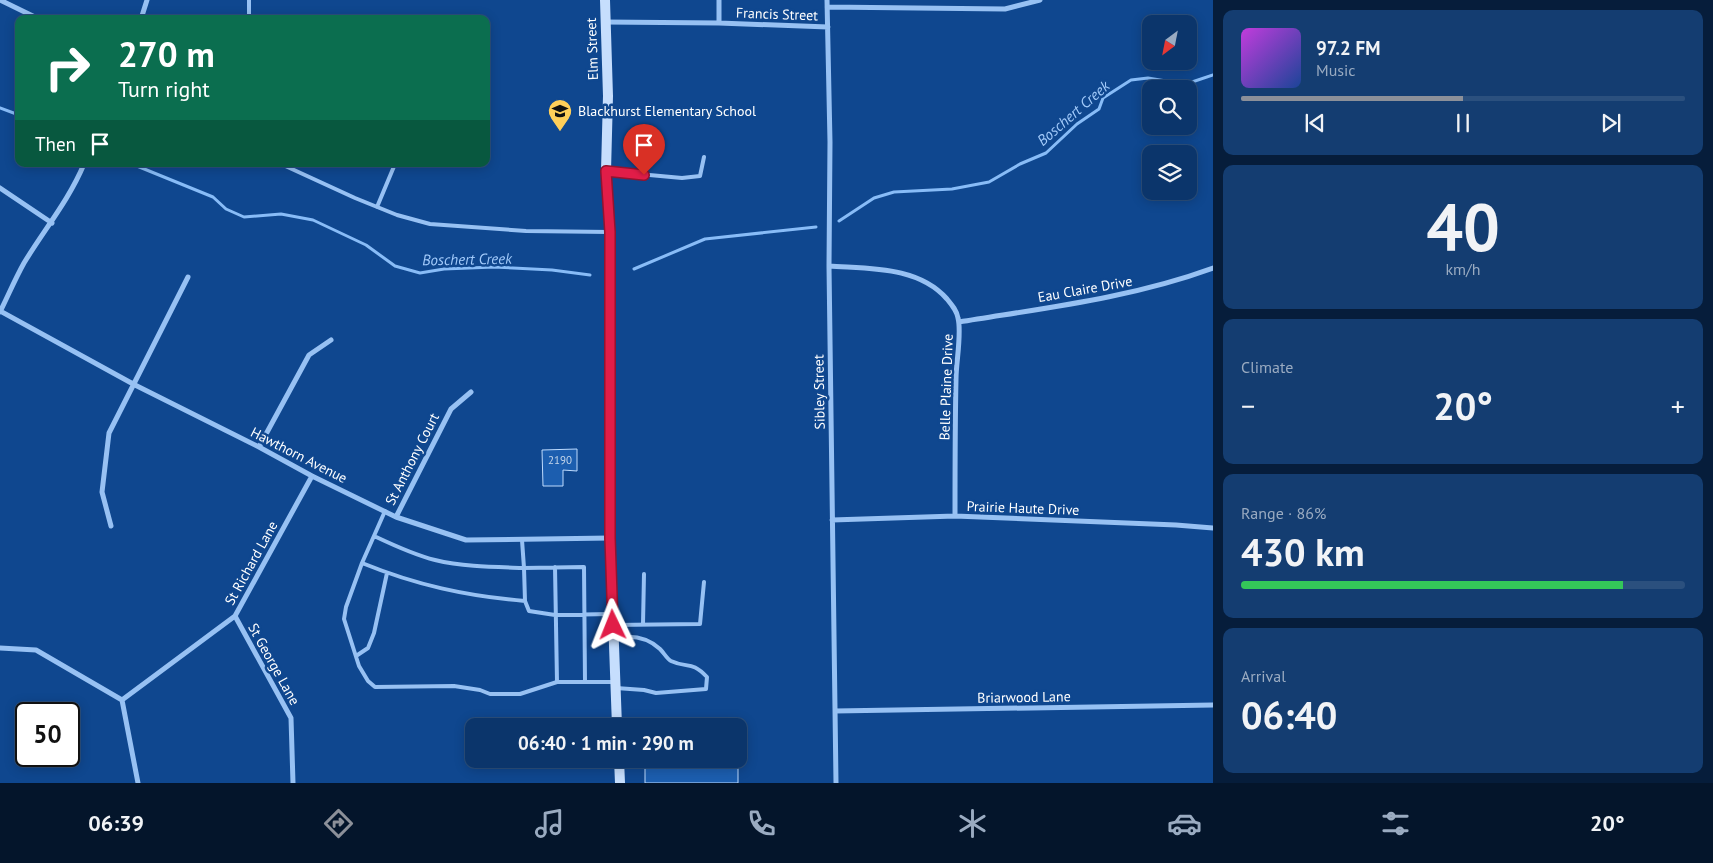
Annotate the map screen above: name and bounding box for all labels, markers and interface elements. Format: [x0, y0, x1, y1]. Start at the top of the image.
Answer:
street label: Francis Street [736, 4, 819, 24]
north arrow [1142, 15, 1198, 70]
map controls [1142, 15, 1197, 200]
street label: Elm Street [582, 17, 602, 81]
text: 270 m [118, 31, 215, 77]
icon: right [35, 35, 100, 100]
text: 97.2 FM [1316, 36, 1380, 60]
text: Music [1316, 60, 1356, 80]
text: Turn right [118, 75, 210, 103]
water label: Boschert Creek [1033, 76, 1114, 150]
button: search [1142, 80, 1197, 135]
school or university icon: Blackhurst Elementary School [547, 98, 573, 132]
place label: Blackhurst Elementary School [578, 102, 756, 120]
icon: previous [1301, 109, 1329, 137]
icon: pause [1449, 109, 1477, 137]
icon: next [1597, 109, 1625, 137]
pin [623, 124, 665, 175]
icon: arrive [86, 130, 114, 158]
icon: arrive [630, 131, 658, 159]
text: Then [35, 132, 76, 156]
button: layers [1142, 145, 1197, 200]
text: 40 [1426, 184, 1500, 268]
water label: Boschert Creek [422, 249, 513, 269]
text: km/h [1445, 259, 1481, 279]
street label: Eau Claire Drive [1036, 272, 1134, 306]
street label: Belle Plaine Drive [935, 333, 957, 441]
street label: Sibley Street [809, 354, 829, 430]
text: Climate [1241, 357, 1293, 377]
text: 20° [1433, 381, 1493, 430]
text: − [1241, 387, 1255, 424]
text: + [1671, 387, 1685, 424]
street label: St Anthony Court [381, 410, 443, 508]
street label: Hawthorn Avenue [248, 423, 350, 487]
house number: 2190 [548, 453, 572, 467]
street label: Prairie Haute Drive [966, 497, 1080, 519]
text: Range · 86% [1241, 503, 1326, 523]
street label: St Richard Lane [220, 518, 282, 608]
text: 430 km [1241, 527, 1365, 576]
position arrow [586, 598, 638, 650]
street label: St George Lane [244, 620, 304, 708]
text: Arrival [1241, 666, 1286, 686]
street label: Briarwood Lane [977, 687, 1071, 707]
text: 06:40 [1241, 690, 1337, 739]
speed limit sign: 50 [15, 702, 80, 767]
text: 06:40 · 1 min · 290 m [518, 731, 694, 755]
icon: directions [321, 806, 356, 841]
icon: music [532, 806, 567, 841]
icon: phone [744, 806, 779, 841]
icon: climate [955, 806, 990, 841]
icon: car [1167, 806, 1202, 841]
icon: filters [1378, 806, 1413, 841]
text: 06:39 [88, 809, 144, 837]
text: 20° [1590, 809, 1625, 837]

